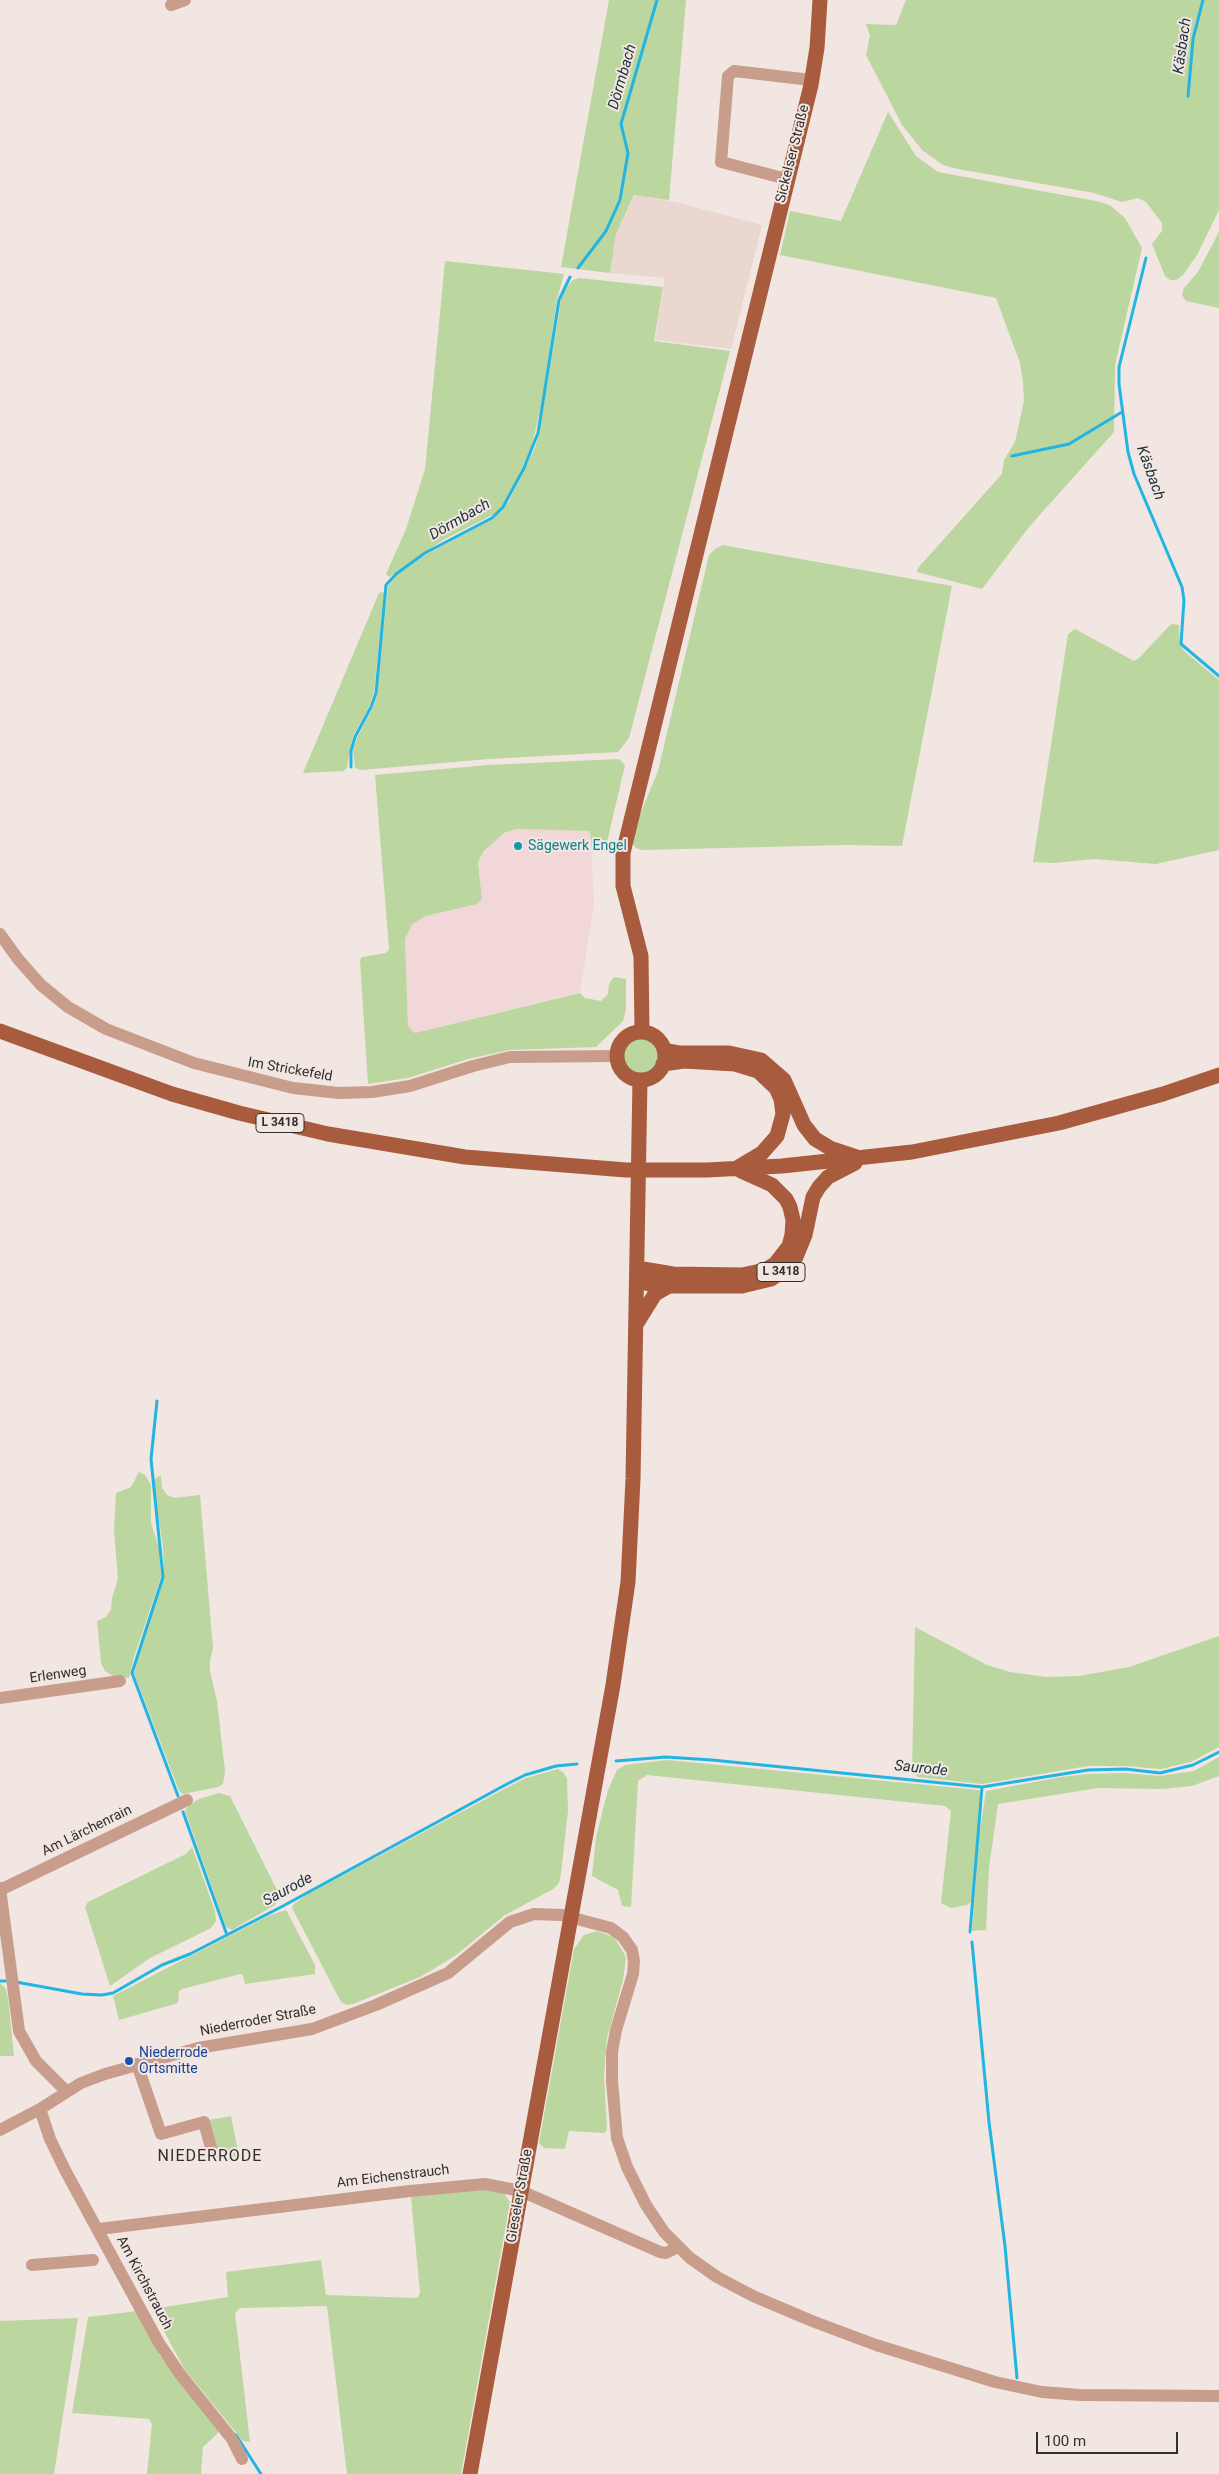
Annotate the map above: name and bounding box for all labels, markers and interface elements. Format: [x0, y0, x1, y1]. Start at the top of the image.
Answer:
water label: Käsbach [1170, 17, 1196, 75]
water label: Dörmbach [605, 42, 641, 112]
street label: Sickelser Straße [773, 103, 813, 205]
water label: Käsbach [1132, 443, 1168, 503]
water label: Dörmbach [426, 495, 494, 545]
place label: Sägewerk Engel [528, 838, 627, 854]
marker: Sägewerk Engel [512, 840, 524, 852]
street label: Im Strickefeld [246, 1054, 334, 1086]
road number: L 3418 [256, 1114, 304, 1132]
road number: L 3418 [757, 1262, 805, 1282]
street label: Erlenweg [29, 1663, 87, 1687]
water label: Saurode [893, 1757, 949, 1781]
street label: Am Lärchenrain [39, 1802, 135, 1860]
water label: Saurode [260, 1869, 316, 1911]
street label: Niederroder Straße [199, 2002, 317, 2040]
place label: Niederrode Ortsmitte [139, 2045, 208, 2078]
marker: Niederrode Ortsmitte [123, 2055, 135, 2067]
district label: NIEDERRODE [156, 2147, 264, 2167]
street label: Gieseler Straße [503, 2148, 537, 2244]
street label: Am Eichenstrauch [336, 2162, 450, 2192]
street label: Am Kirchstrauch [112, 2233, 176, 2333]
scale bar [1039, 2422, 1182, 2454]
text: 100 m [1044, 2432, 1086, 2450]

